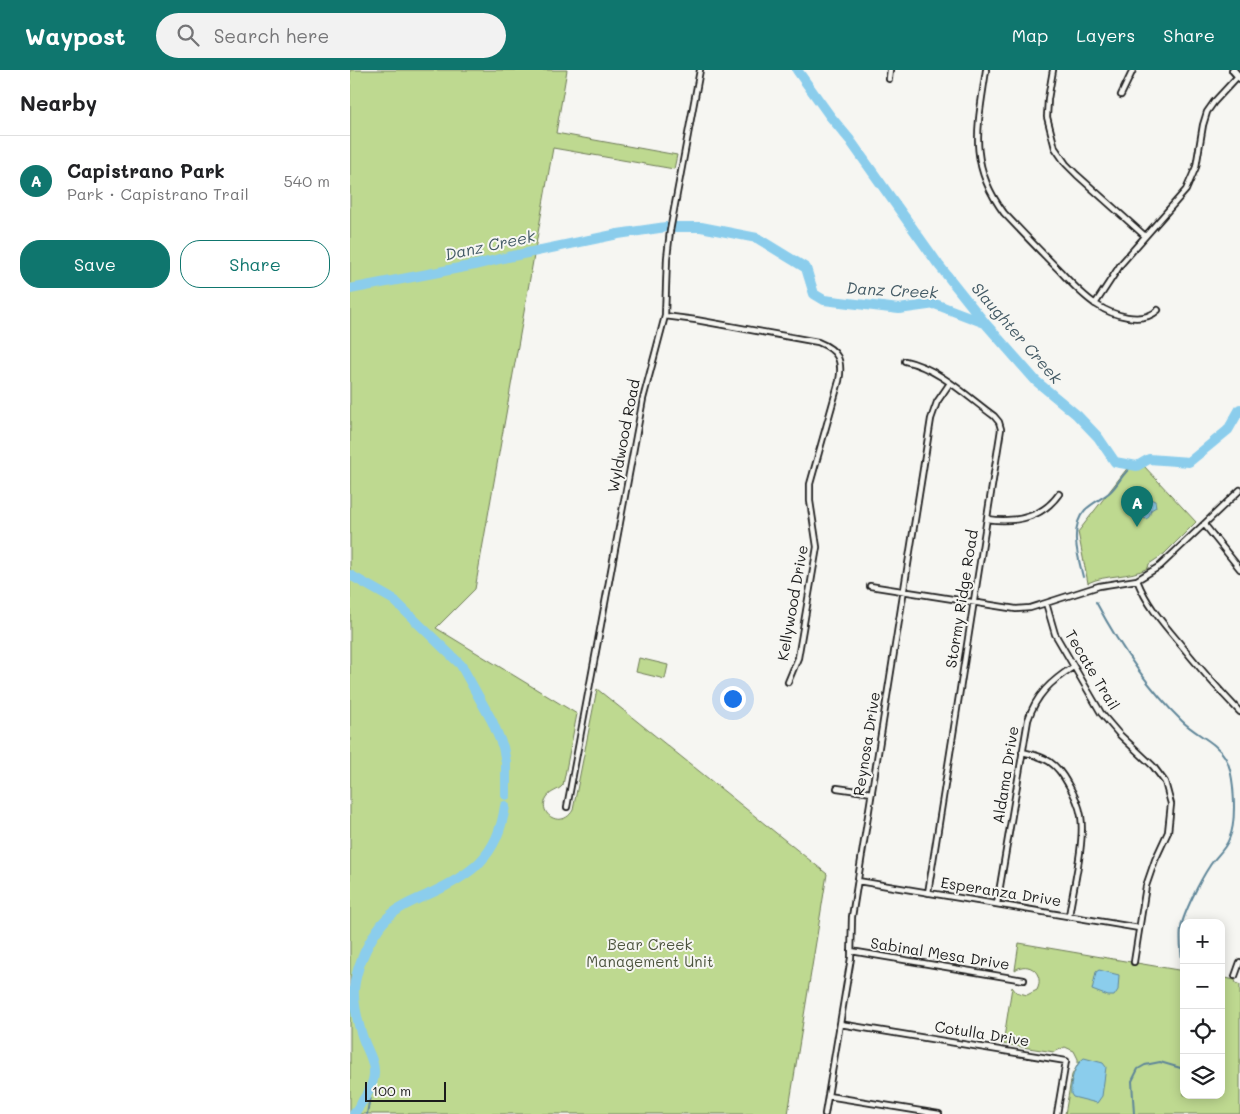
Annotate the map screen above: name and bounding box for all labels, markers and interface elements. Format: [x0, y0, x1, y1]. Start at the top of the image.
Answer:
search box [156, 13, 506, 58]
text: Waypost [25, 20, 126, 51]
icon: search [174, 21, 202, 49]
text: Search here [214, 23, 329, 48]
text: Map [1012, 23, 1048, 47]
text: Layers [1076, 23, 1135, 47]
text: Share [1163, 23, 1215, 47]
text: Nearby [20, 89, 97, 116]
text: Capistrano Park [67, 158, 225, 183]
text: A [30, 170, 42, 191]
text: 540 m [284, 170, 330, 191]
text: Park · Capistrano Trail [67, 183, 249, 204]
water label: Danz Creek [443, 225, 537, 264]
button: Save [20, 240, 170, 288]
button: Share [180, 240, 330, 288]
water label: Danz Creek [846, 277, 939, 302]
water label: Slaughter Creek [967, 278, 1068, 388]
street label: Wyldwood Road [602, 377, 644, 494]
pin: A [1121, 486, 1153, 527]
street label: Stormy Ridge Road [940, 528, 982, 670]
street label: Kellywood Drive [772, 543, 812, 662]
street label: Tecate Trail [1061, 626, 1125, 713]
your location [720, 686, 746, 712]
street label: Reynosa Drive [848, 690, 884, 797]
street label: Aldama Drive [987, 725, 1023, 825]
street label: Esperanza Drive [939, 872, 1063, 910]
map controls [1180, 919, 1225, 1099]
button: + [1180, 919, 1225, 964]
street label: Sabinal Mesa Drive [869, 932, 1011, 974]
park label: Bear Creek Management Unit [586, 934, 714, 971]
button: − [1180, 964, 1225, 1009]
button: locate [1180, 1009, 1225, 1054]
street label: Cotulla Drive [933, 1016, 1031, 1050]
button: layers [1180, 1054, 1225, 1099]
scale bar [365, 1079, 446, 1102]
text: 100 m [372, 1081, 411, 1100]

